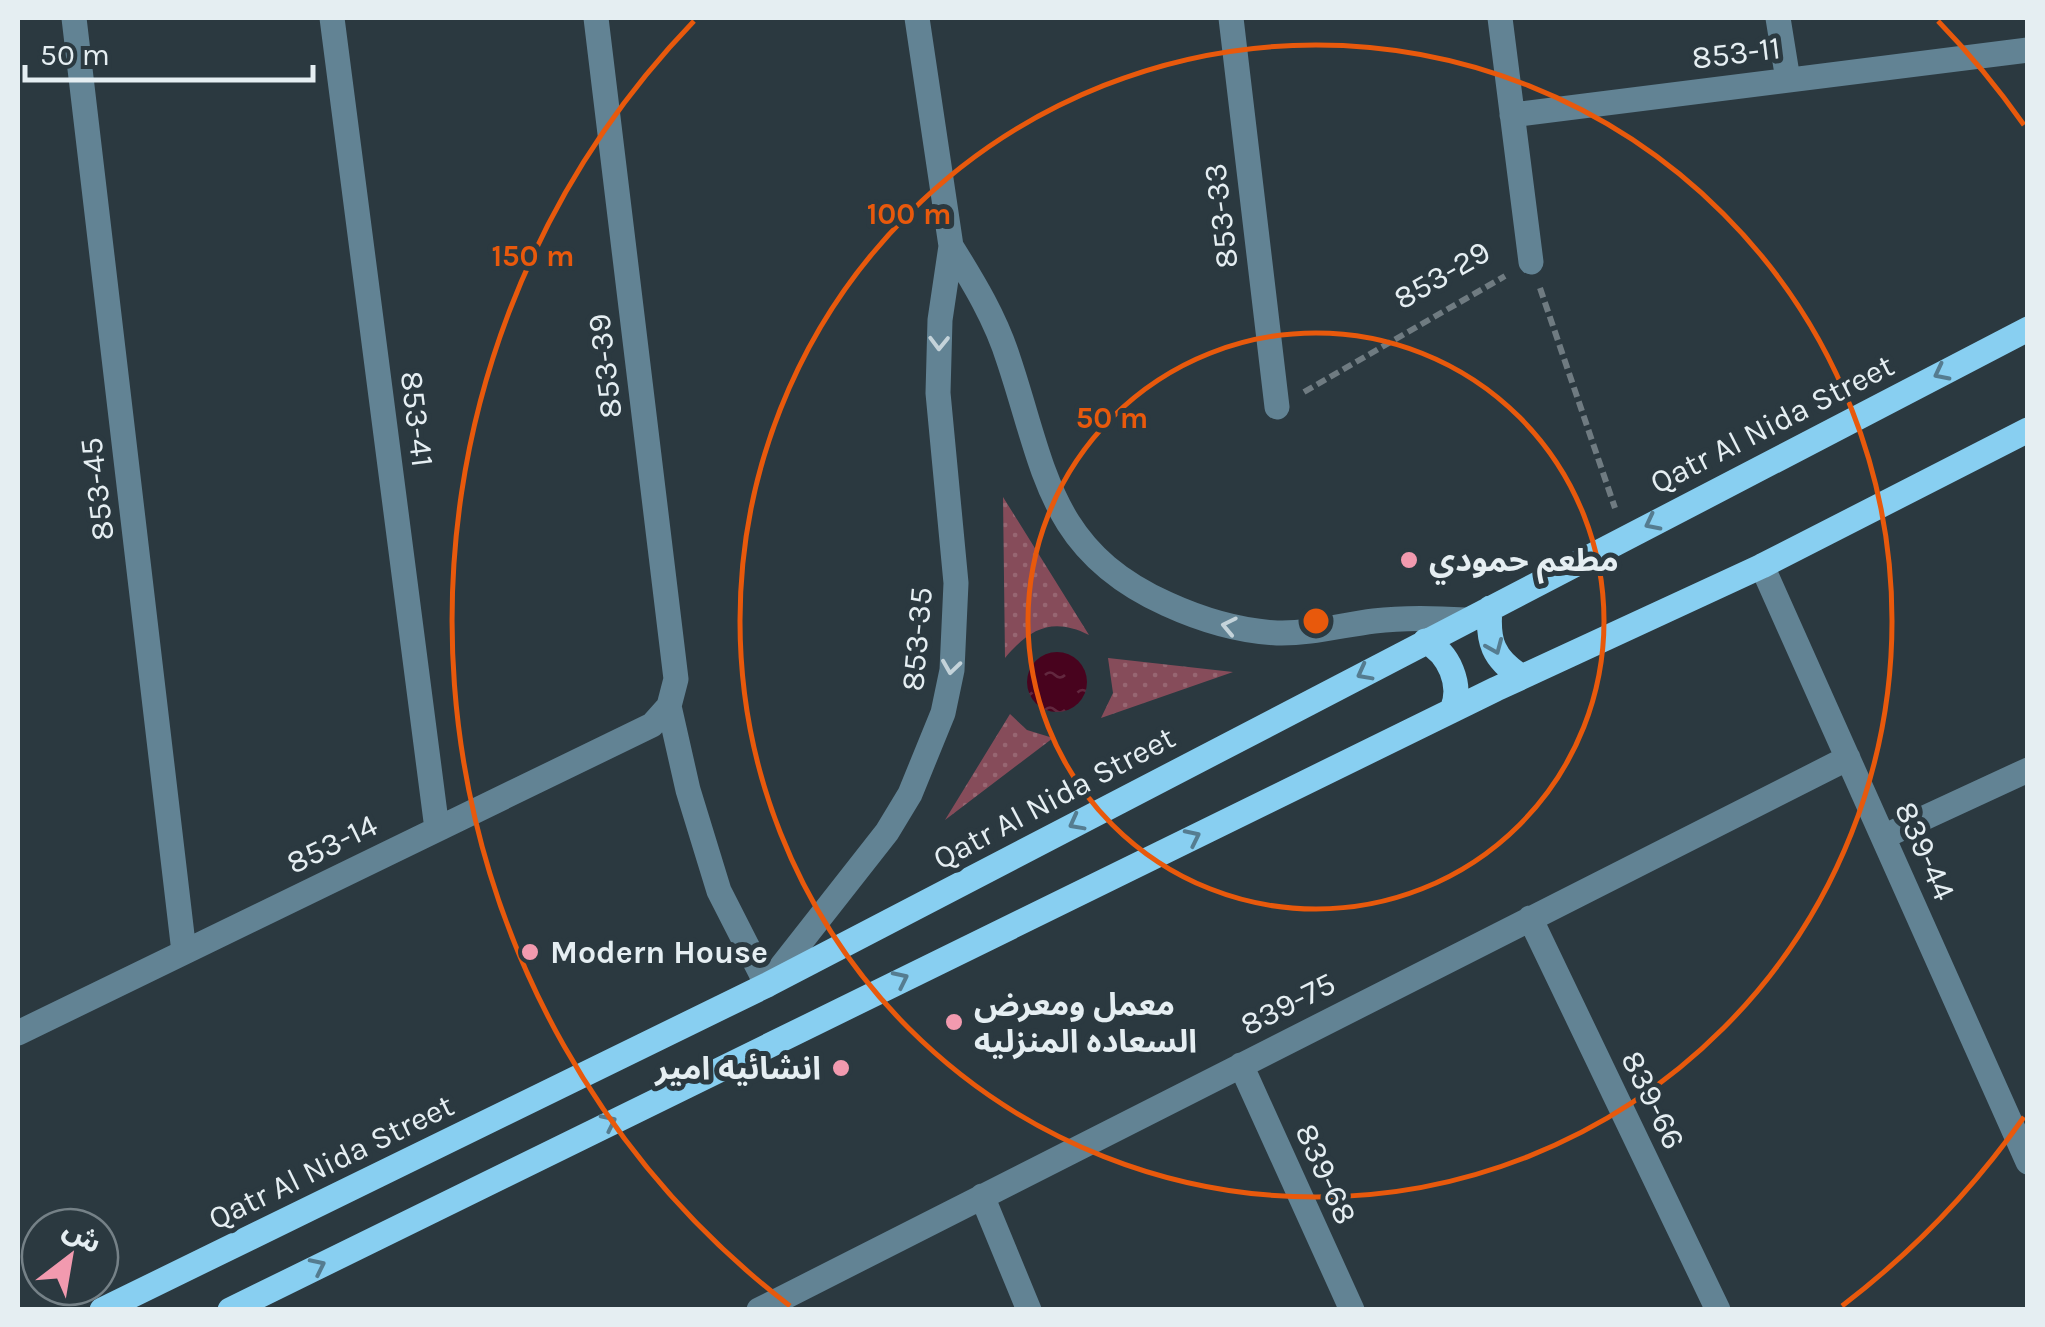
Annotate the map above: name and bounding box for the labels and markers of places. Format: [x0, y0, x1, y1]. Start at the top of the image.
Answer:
place label: مطعم حمودي [1429, 542, 1619, 585]
marker: مطعم حمودي [1398, 549, 1420, 571]
centre of rings [1298, 603, 1334, 639]
place label: Modern House [550, 934, 768, 971]
marker: Modern House [519, 941, 541, 963]
place label: معمل ومعرض السعاده المنزليه [974, 986, 1197, 1060]
marker: معمل ومعرض السعاده المنزليه [943, 1011, 965, 1033]
place label: انشائيه امير [653, 1050, 821, 1087]
marker: انشائيه امير [830, 1057, 852, 1079]

